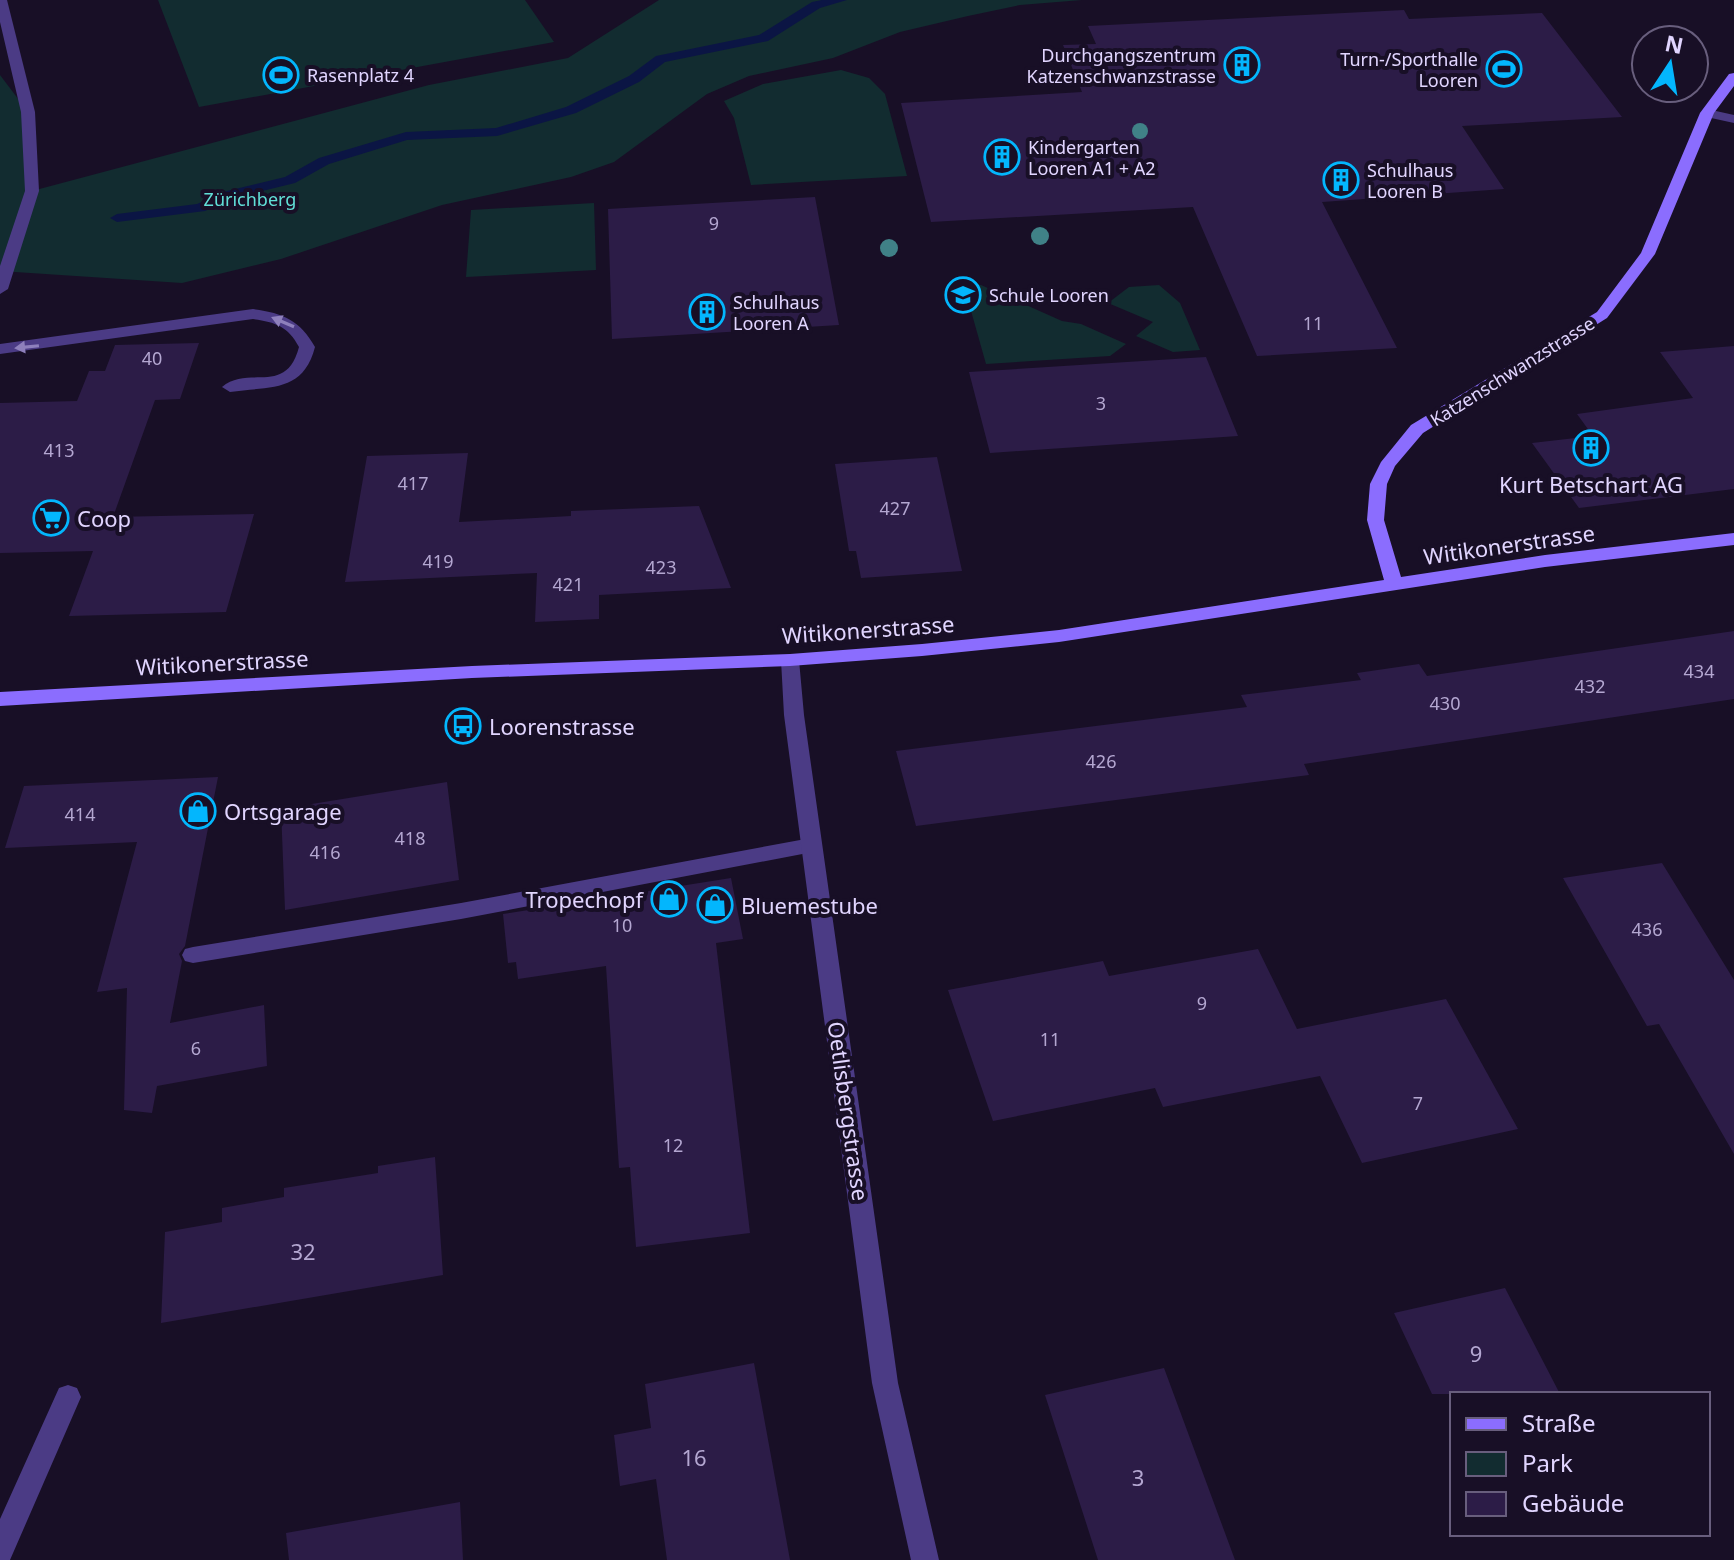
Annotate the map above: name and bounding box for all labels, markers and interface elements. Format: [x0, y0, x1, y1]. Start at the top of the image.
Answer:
north arrow [1630, 24, 1710, 104]
text: N [1662, 27, 1686, 60]
place label: Durchgangszentrum Katzenschwanzstrasse [1027, 43, 1216, 88]
building icon: Durchgangszentrum Katzenschwanzstrasse [1223, 46, 1261, 84]
place label: Turn-/Sporthalle Looren [1340, 47, 1478, 92]
sports icon: Turn-/Sporthalle Looren [1485, 50, 1523, 88]
sports icon: Rasenplatz 4 [262, 56, 300, 94]
place label: Rasenplatz 4 [307, 63, 414, 87]
place label: Kindergarten Looren A1 + A2 [1028, 135, 1156, 180]
building icon: Kindergarten Looren A1 + A2 [983, 138, 1021, 176]
place label: Schulhaus Looren B [1367, 158, 1453, 203]
building icon: Schulhaus Looren B [1322, 161, 1360, 199]
park label: Zürichberg [204, 187, 296, 211]
house number: 9 [709, 211, 719, 235]
school or university icon: Schule Looren [944, 276, 982, 314]
place label: Schule Looren [989, 283, 1109, 307]
place label: Schulhaus Looren A [733, 290, 819, 335]
building icon: Schulhaus Looren A [688, 293, 726, 331]
house number: 11 [1303, 311, 1323, 335]
street label: Katzenschwanzstrasse [1425, 311, 1599, 431]
one-way arrow [271, 315, 295, 328]
one-way arrow [14, 340, 39, 353]
house number: 40 [142, 346, 162, 370]
house number: 3 [1096, 391, 1106, 415]
building icon: Kurt Betschart AG [1572, 429, 1610, 467]
house number: 413 [44, 438, 74, 462]
place label: Kurt Betschart AG [1499, 469, 1683, 499]
house number: 417 [398, 471, 428, 495]
house number: 427 [880, 496, 910, 520]
supermarket icon: Coop [32, 499, 70, 537]
place label: Coop [77, 503, 131, 533]
street label: Witikonerstrasse [1421, 517, 1597, 571]
house number: 419 [423, 549, 453, 573]
house number: 423 [646, 555, 676, 579]
house number: 421 [553, 572, 583, 596]
street label: Witikonerstrasse [781, 608, 955, 650]
street label: Witikonerstrasse [135, 642, 309, 682]
house number: 434 [1684, 659, 1714, 683]
house number: 432 [1575, 674, 1605, 698]
house number: 430 [1430, 691, 1460, 715]
bus stop icon: Loorenstrasse [444, 707, 482, 745]
place label: Loorenstrasse [489, 711, 635, 741]
house number: 426 [1086, 749, 1116, 773]
shop icon: Ortsgarage [179, 792, 217, 830]
place label: Ortsgarage [224, 796, 342, 826]
house number: 414 [65, 802, 95, 826]
house number: 418 [395, 826, 425, 850]
house number: 416 [310, 840, 340, 864]
shop icon: Tropechopf [650, 880, 688, 918]
place label: Tropechopf [525, 884, 644, 914]
shop icon: Bluemestube [696, 886, 734, 924]
place label: Bluemestube [741, 890, 878, 920]
house number: 10 [612, 913, 632, 937]
house number: 436 [1632, 917, 1662, 941]
house number: 9 [1197, 991, 1207, 1015]
street label: Oetlisbergstrasse [822, 1019, 876, 1203]
house number: 11 [1040, 1027, 1060, 1051]
house number: 6 [191, 1036, 201, 1060]
house number: 7 [1413, 1091, 1423, 1115]
house number: 12 [663, 1133, 683, 1157]
house number: 32 [290, 1236, 316, 1266]
house number: 9 [1470, 1338, 1482, 1368]
legend [1450, 1392, 1710, 1536]
text: Straße [1522, 1406, 1595, 1439]
house number: 16 [681, 1442, 707, 1472]
text: Park [1522, 1446, 1573, 1479]
house number: 3 [1132, 1462, 1144, 1492]
text: Gebäude [1522, 1486, 1624, 1519]

